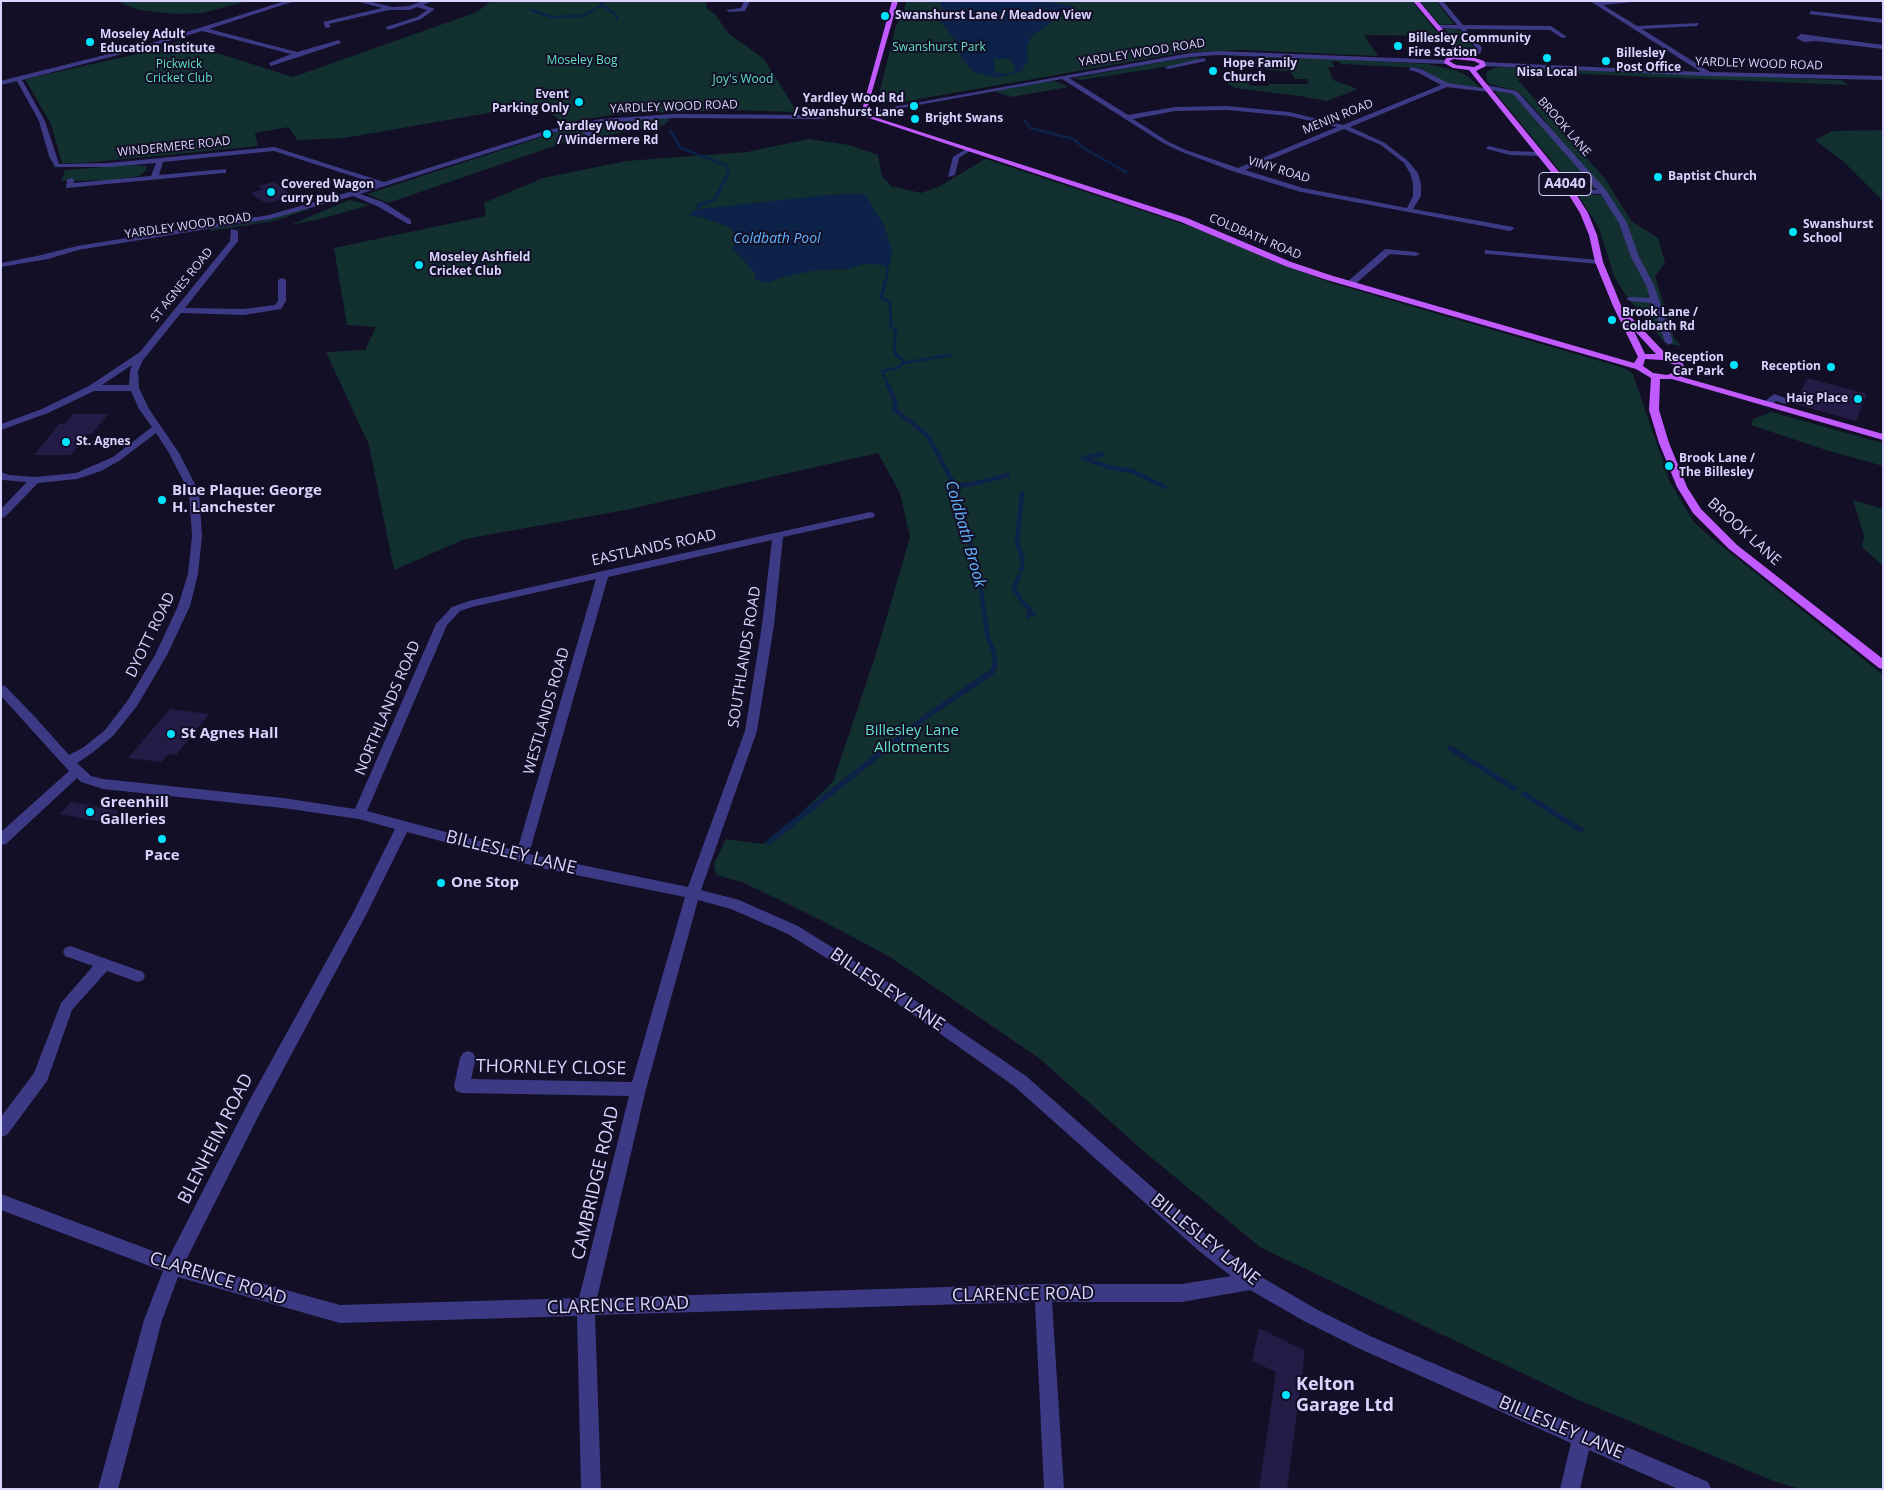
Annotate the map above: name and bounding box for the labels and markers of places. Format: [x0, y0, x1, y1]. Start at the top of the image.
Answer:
place label: Swanshurst Lane / Meadow View [895, 9, 1092, 23]
marker: Swanshurst Lane / Meadow View [879, 10, 891, 22]
place label: Moseley Adult Education Institute [100, 28, 215, 56]
place label: Billesley Community Fire Station [1408, 32, 1531, 60]
marker: Moseley Adult Education Institute [84, 36, 96, 48]
marker: Billesley Community Fire Station [1392, 40, 1404, 52]
place label: Billesley Post Office [1616, 47, 1681, 75]
marker: Nisa Local [1541, 52, 1553, 64]
marker: Billesley Post Office [1600, 55, 1612, 67]
place label: Hope Family Church [1223, 57, 1297, 85]
marker: Hope Family Church [1207, 65, 1219, 77]
place label: Nisa Local [1516, 66, 1578, 80]
place label: Event Parking Only [492, 88, 569, 116]
place label: Yardley Wood Rd / Swanshurst Lane [793, 92, 904, 120]
marker: Event Parking Only [573, 96, 585, 108]
marker: Yardley Wood Rd / Swanshurst Lane [908, 100, 920, 112]
place label: Bright Swans [925, 112, 1003, 126]
marker: Bright Swans [909, 113, 921, 125]
place label: Yardley Wood Rd / Windermere Rd [557, 120, 658, 148]
marker: Yardley Wood Rd / Windermere Rd [541, 128, 553, 140]
place label: Baptist Church [1668, 170, 1757, 184]
marker: Baptist Church [1652, 171, 1664, 183]
place label: Covered Wagon curry pub [281, 178, 374, 206]
marker: Covered Wagon curry pub [265, 186, 277, 198]
place label: Swanshurst School [1803, 218, 1873, 246]
marker: Swanshurst School [1787, 226, 1799, 238]
place label: Moseley Ashfield Cricket Club [429, 251, 530, 279]
marker: Moseley Ashfield Cricket Club [413, 259, 425, 271]
place label: Brook Lane / Coldbath Rd [1622, 306, 1698, 334]
marker: Brook Lane / Coldbath Rd [1606, 314, 1618, 326]
place label: Reception Car Park [1664, 351, 1724, 379]
marker: Reception Car Park [1728, 359, 1740, 371]
place label: Reception [1761, 360, 1821, 374]
marker: Reception [1825, 361, 1837, 373]
place label: Haig Place [1786, 392, 1848, 406]
marker: Haig Place [1852, 393, 1864, 405]
place label: St. Agnes [76, 435, 130, 449]
marker: St. Agnes [60, 436, 72, 448]
place label: Brook Lane / The Billesley [1679, 452, 1755, 480]
marker: Brook Lane / The Billesley [1663, 460, 1675, 472]
place label: Blue Plaque: George H. Lanchester [172, 482, 322, 517]
marker: Blue Plaque: George H. Lanchester [156, 494, 168, 506]
place label: St Agnes Hall [181, 725, 278, 743]
marker: St Agnes Hall [165, 728, 177, 740]
place label: Greenhill Galleries [100, 794, 169, 829]
marker: Greenhill Galleries [84, 806, 96, 818]
marker: Pace [156, 833, 168, 845]
place label: Pace [144, 847, 180, 865]
place label: One Stop [451, 874, 519, 892]
marker: One Stop [435, 877, 447, 889]
place label: Kelton Garage Ltd [1296, 1374, 1394, 1416]
marker: Kelton Garage Ltd [1280, 1389, 1292, 1401]

